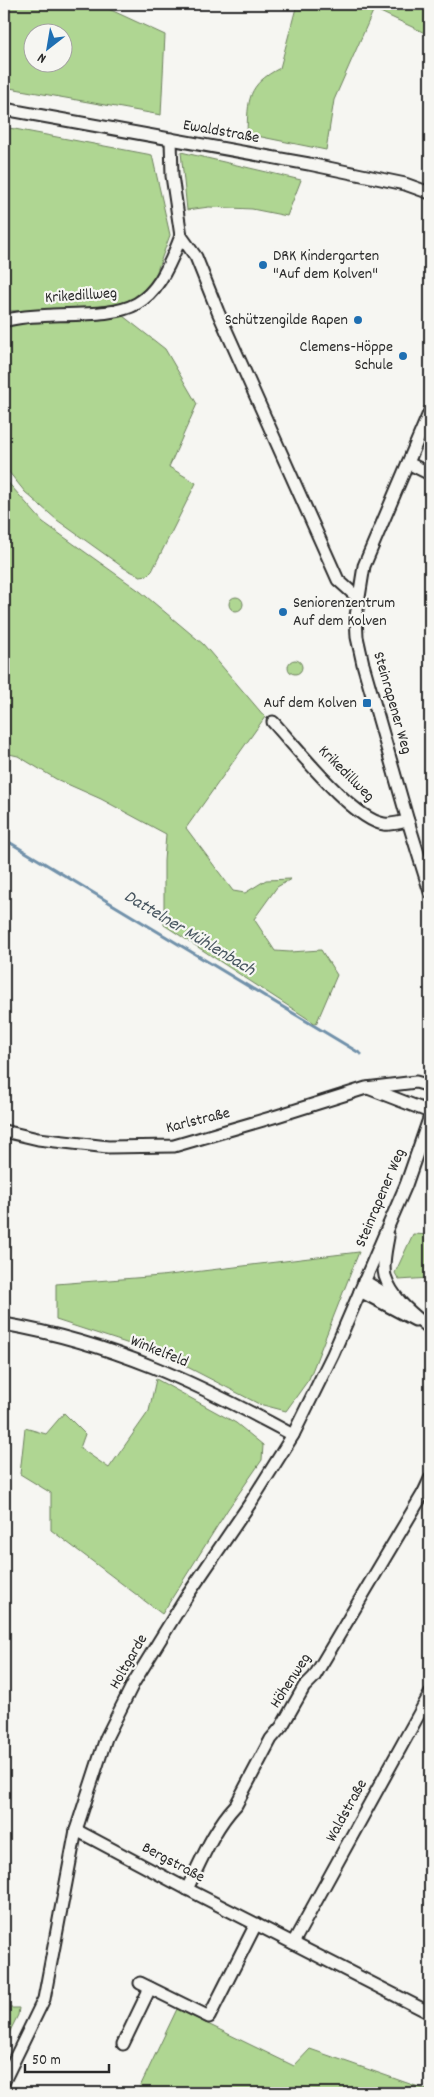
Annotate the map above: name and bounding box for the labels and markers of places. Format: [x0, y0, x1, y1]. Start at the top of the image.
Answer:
place label: DRK Kindergarten "Auf dem Kolven" [273, 245, 379, 286]
marker: DRK Kindergarten "Auf dem Kolven" [257, 259, 269, 271]
place label: Schützengilde Rapen [225, 309, 348, 332]
marker: Schützengilde Rapen [352, 314, 364, 326]
place label: Clemens-Höppe Schule [300, 336, 393, 377]
marker: Clemens-Höppe Schule [397, 350, 409, 362]
place label: Seniorenzentrum Auf dem Kolven [293, 592, 395, 633]
marker: Seniorenzentrum Auf dem Kolven [277, 606, 289, 618]
place label: Auf dem Kolven [263, 692, 357, 715]
marker: Auf dem Kolven [361, 697, 373, 709]

